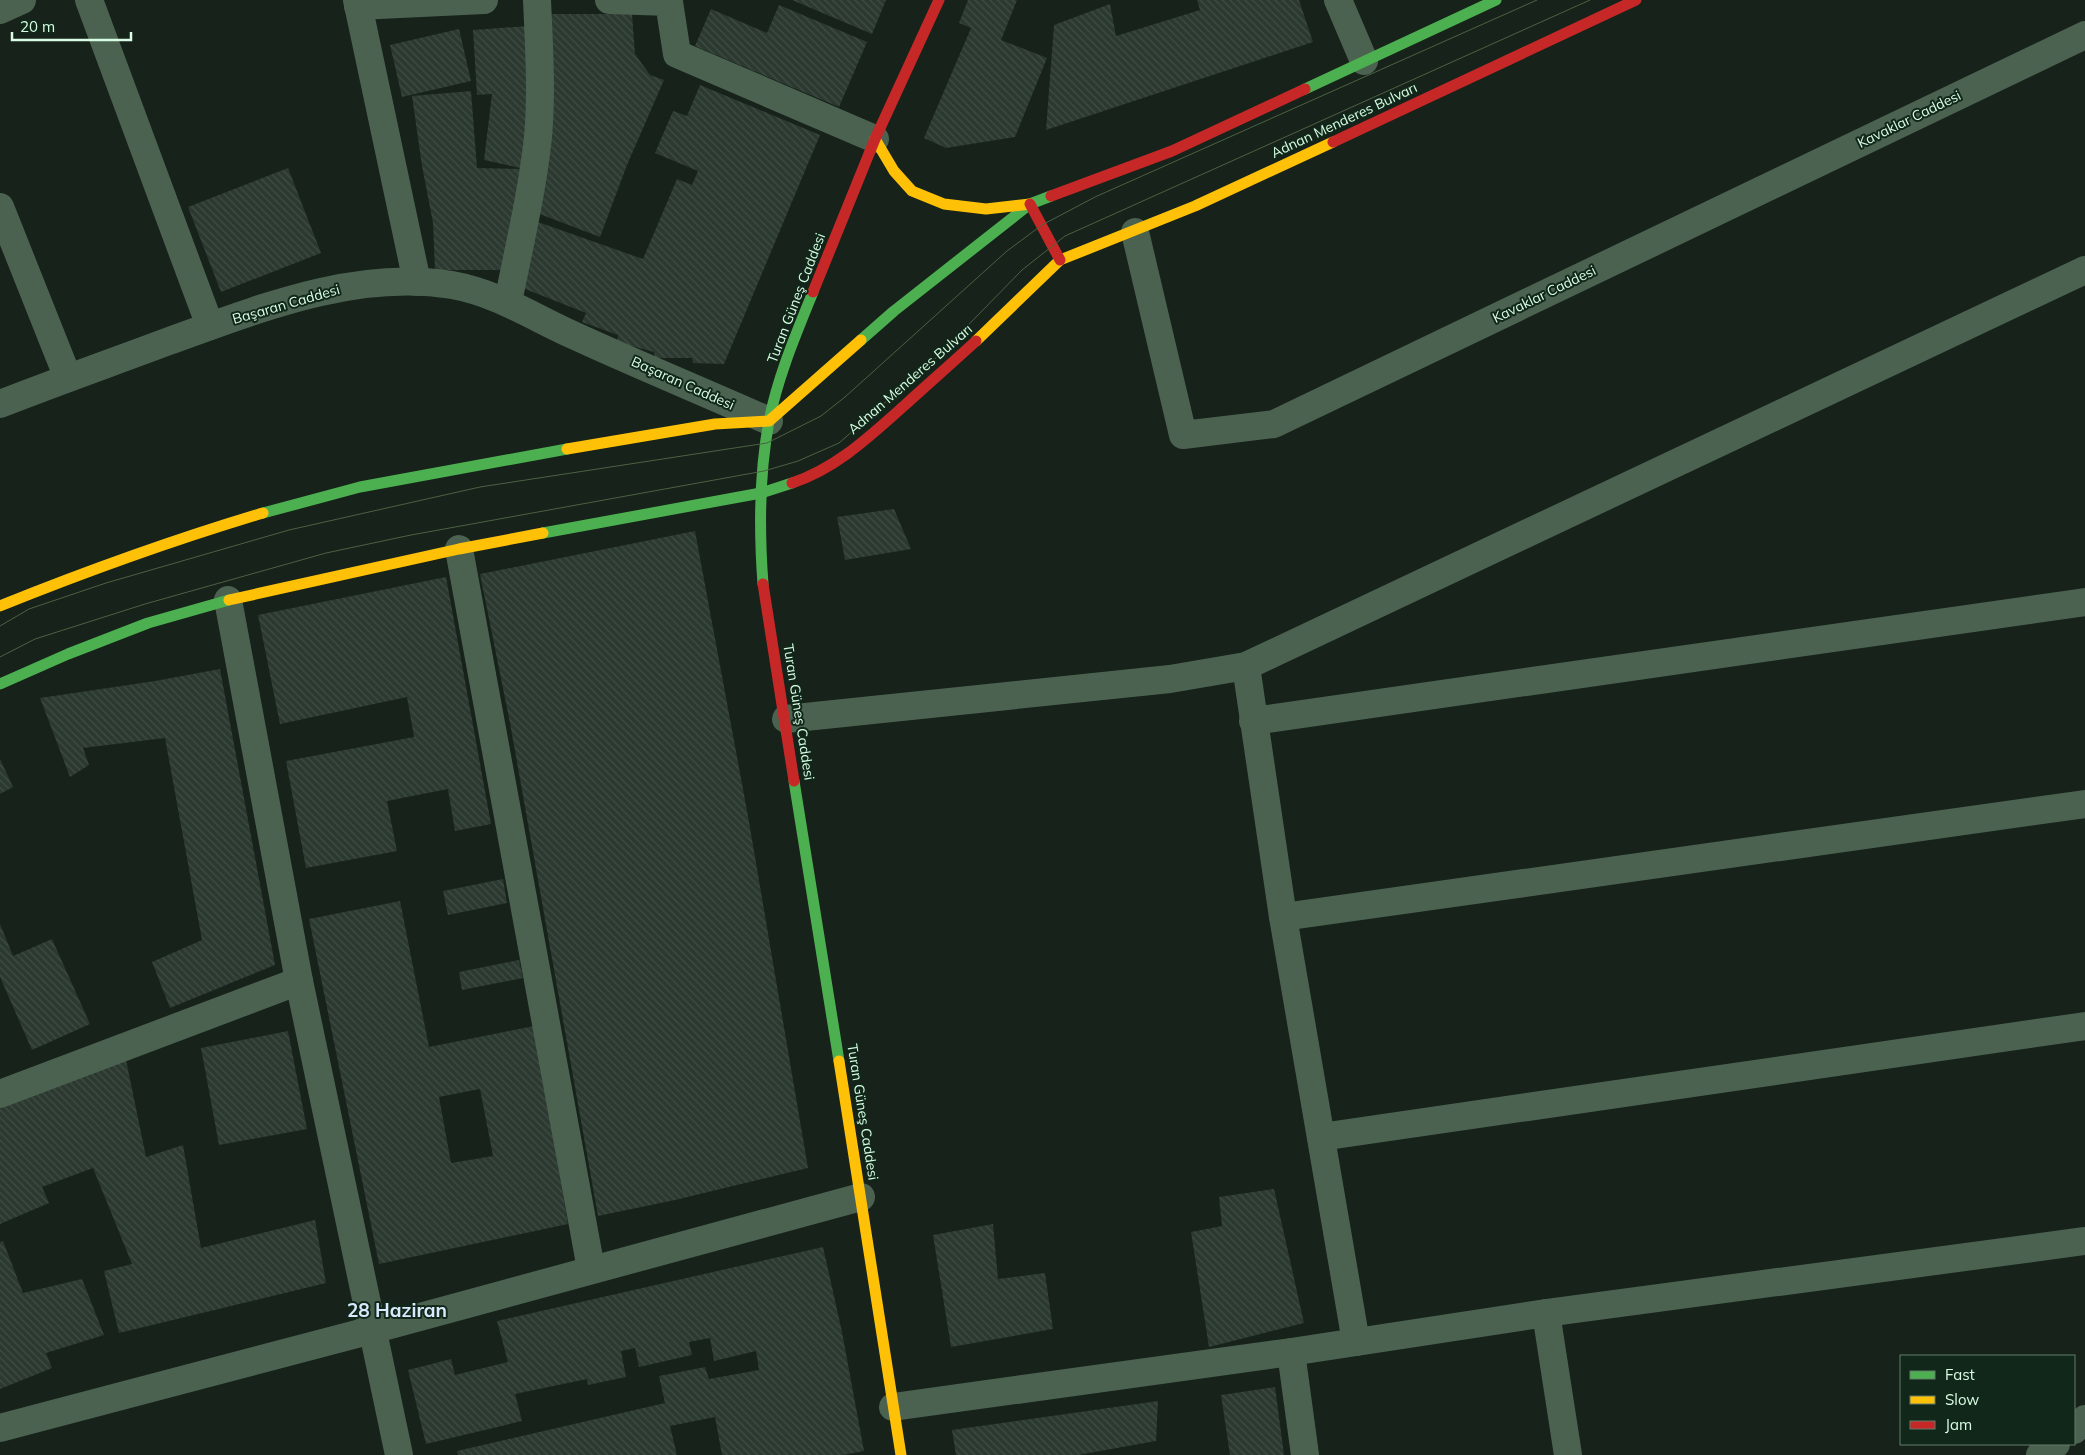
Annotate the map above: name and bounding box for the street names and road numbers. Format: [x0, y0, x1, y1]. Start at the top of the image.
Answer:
street label: Adnan Menderes Bulvarı [1268, 78, 1420, 162]
street label: Kavaklar Caddesi [1854, 86, 1964, 152]
street label: Turan Güneş Caddesi [763, 230, 829, 366]
street label: Kavaklar Caddesi [1489, 261, 1599, 327]
street label: Başaran Caddesi [230, 280, 342, 328]
street label: Adnan Menderes Bulvarı [844, 320, 976, 438]
street label: Başaran Caddesi [629, 352, 737, 414]
street label: Turan Güneş Caddesi [779, 642, 819, 782]
street label: Turan Güneş Caddesi [843, 1042, 883, 1182]

